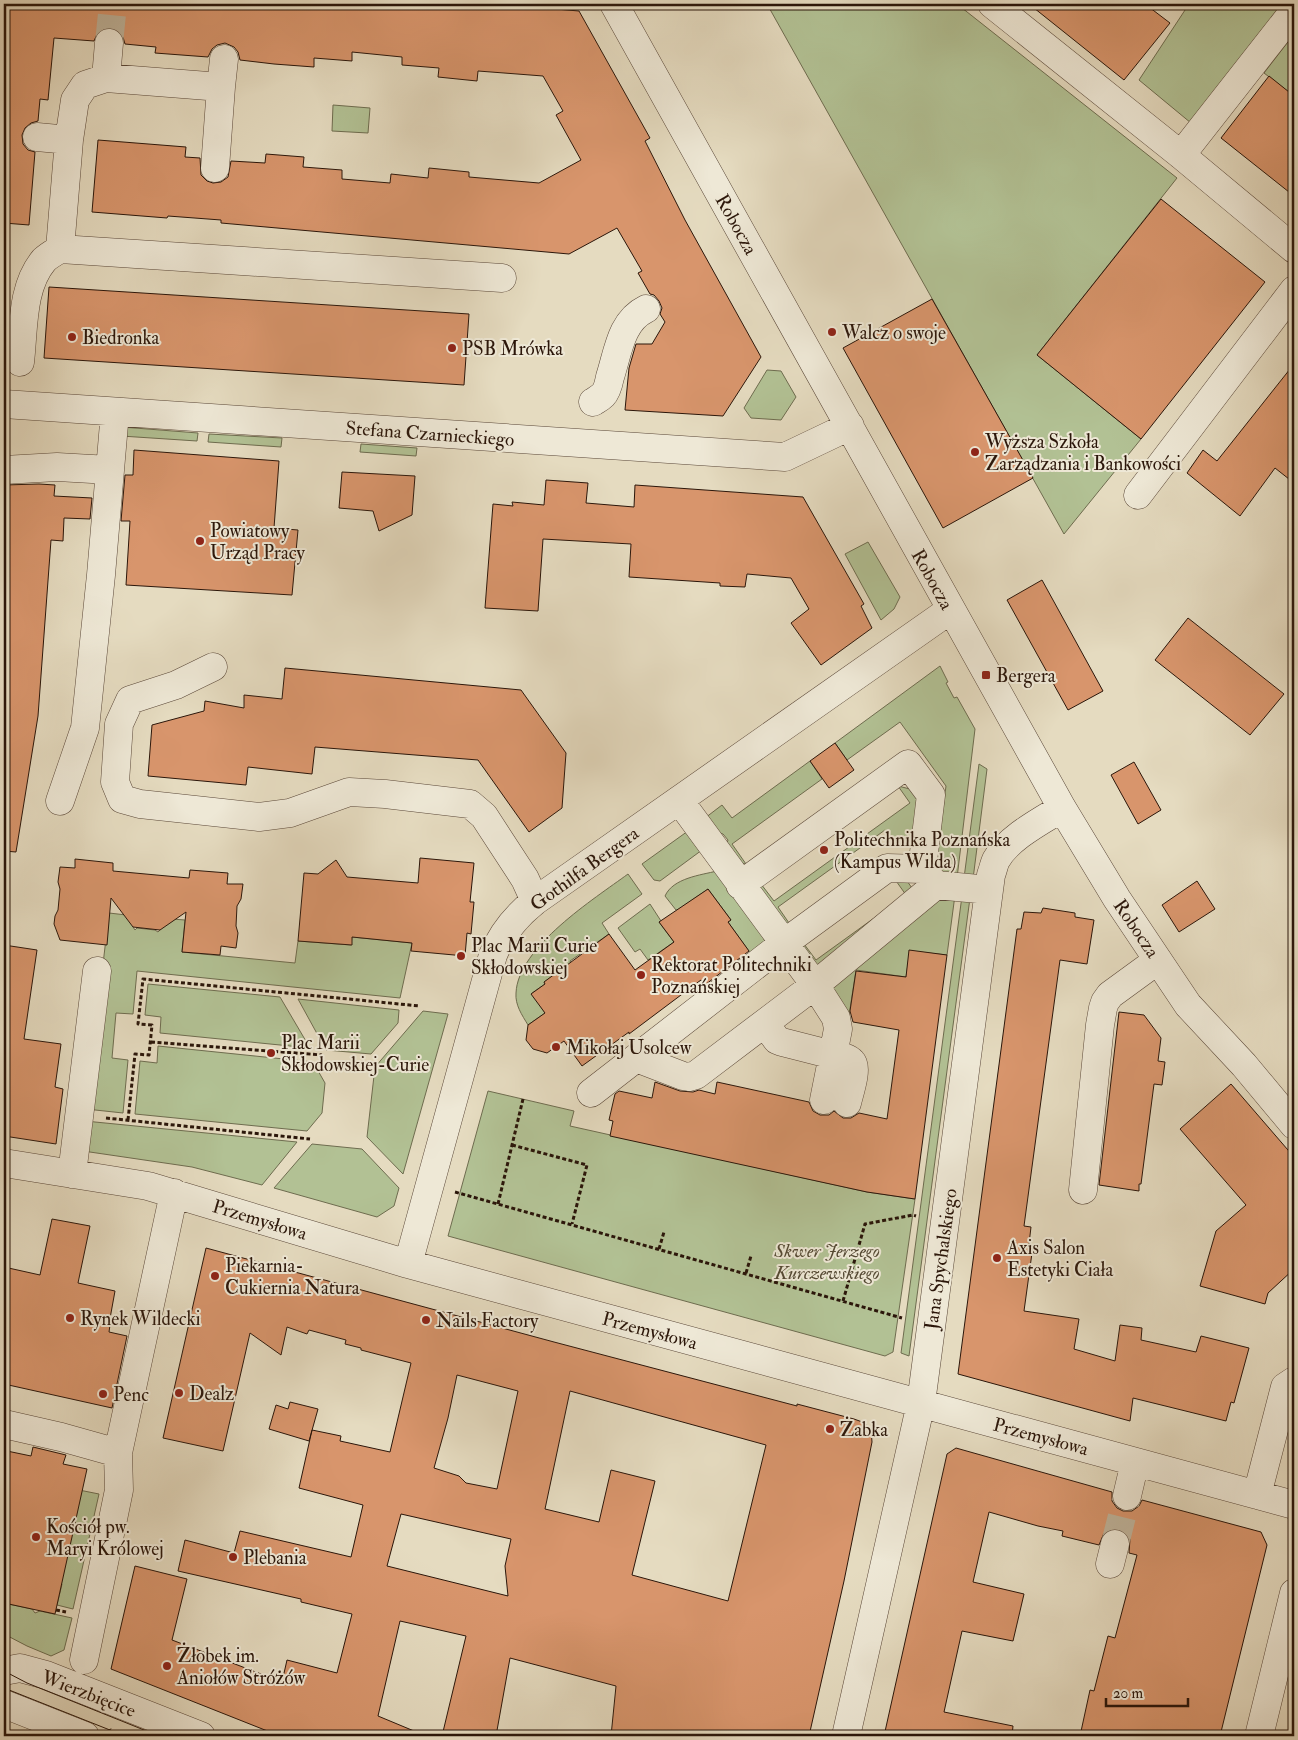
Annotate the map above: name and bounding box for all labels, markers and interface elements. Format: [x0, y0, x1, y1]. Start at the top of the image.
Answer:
street label: Robocza [710, 190, 763, 259]
place label: Walcz o swoje [841, 321, 946, 345]
place label: Biedronka [82, 326, 160, 350]
marker: Walcz o swoje [826, 326, 838, 338]
marker: Biedronka [66, 331, 78, 343]
place label: PSB Mrówka [462, 337, 563, 361]
marker: PSB Mrówka [446, 342, 458, 354]
street label: Stefana Czarnieckiego [345, 416, 515, 452]
place label: Wyższa Szkoła Zarządzania i Bankowości [984, 430, 1181, 476]
marker: Wyższa Szkoła Zarządzania i Bankowości [969, 446, 981, 458]
place label: Powiatowy Urząd Pracy [210, 519, 305, 565]
marker: Powiatowy Urząd Pracy [194, 535, 206, 547]
street label: Robocza [906, 545, 959, 614]
place label: Bergera [996, 664, 1056, 688]
marker: Bergera [980, 669, 992, 681]
street label: Gothilfa Bergera [525, 821, 644, 916]
place label: Politechnika Poznańska (Kampus Wilda) [834, 828, 1011, 875]
marker: Politechnika Poznańska (Kampus Wilda) [818, 844, 830, 856]
street label: Robocza [1108, 895, 1165, 963]
place label: Plac Marii Curie Skłodowskiej [471, 934, 597, 980]
marker: Plac Marii Curie Skłodowskiej [455, 950, 467, 962]
place label: Rektorat Politechniki Poznańskiej [651, 953, 812, 999]
marker: Rektorat Politechniki Poznańskiej [635, 969, 647, 981]
place label: Plac Marii Skłodowskiej-Curie [281, 1031, 429, 1077]
place label: Mikołaj Usolcew [566, 1036, 692, 1060]
marker: Mikołaj Usolcew [550, 1041, 562, 1053]
marker: Plac Marii Skłodowskiej-Curie [265, 1047, 277, 1059]
street label: Jana Spychalskiego [919, 1187, 964, 1332]
street label: Przemysłowa [209, 1194, 310, 1246]
place label: Axis Salon Estetyki Ciała [1006, 1236, 1113, 1282]
park label: Skwer Jerzego Kurczewskiego [773, 1239, 880, 1285]
marker: Axis Salon Estetyki Ciała [991, 1252, 1003, 1264]
place label: Piekarnia- Cukiernia Natura [225, 1254, 360, 1300]
marker: Piekarnia- Cukiernia Natura [209, 1270, 221, 1282]
place label: Rynek Wildecki [80, 1307, 201, 1331]
street label: Przemysłowa [599, 1307, 700, 1355]
place label: Nails Factory [436, 1309, 539, 1333]
marker: Rynek Wildecki [64, 1312, 76, 1324]
marker: Nails Factory [420, 1314, 432, 1326]
place label: Dealz [189, 1382, 234, 1406]
place label: Penc [113, 1383, 149, 1407]
marker: Dealz [173, 1387, 185, 1399]
marker: Penc [97, 1388, 109, 1400]
street label: Przemysłowa [990, 1413, 1091, 1461]
place label: Żabka [840, 1416, 888, 1442]
marker: Żabka [824, 1423, 836, 1435]
place label: Kościół pw. Maryi Królowej [46, 1515, 164, 1561]
marker: Kościół pw. Maryi Królowej [30, 1531, 42, 1543]
place label: Plebania [243, 1546, 307, 1570]
marker: Plebania [227, 1551, 239, 1563]
place label: Żłobek im. Aniołów Stróżów [176, 1642, 306, 1690]
marker: Żłobek im. Aniołów Stróżów [161, 1660, 173, 1672]
street label: Wierzbięcice [37, 1665, 139, 1723]
scale bar [1106, 1675, 1188, 1707]
text: 20 m [1113, 1684, 1143, 1703]

